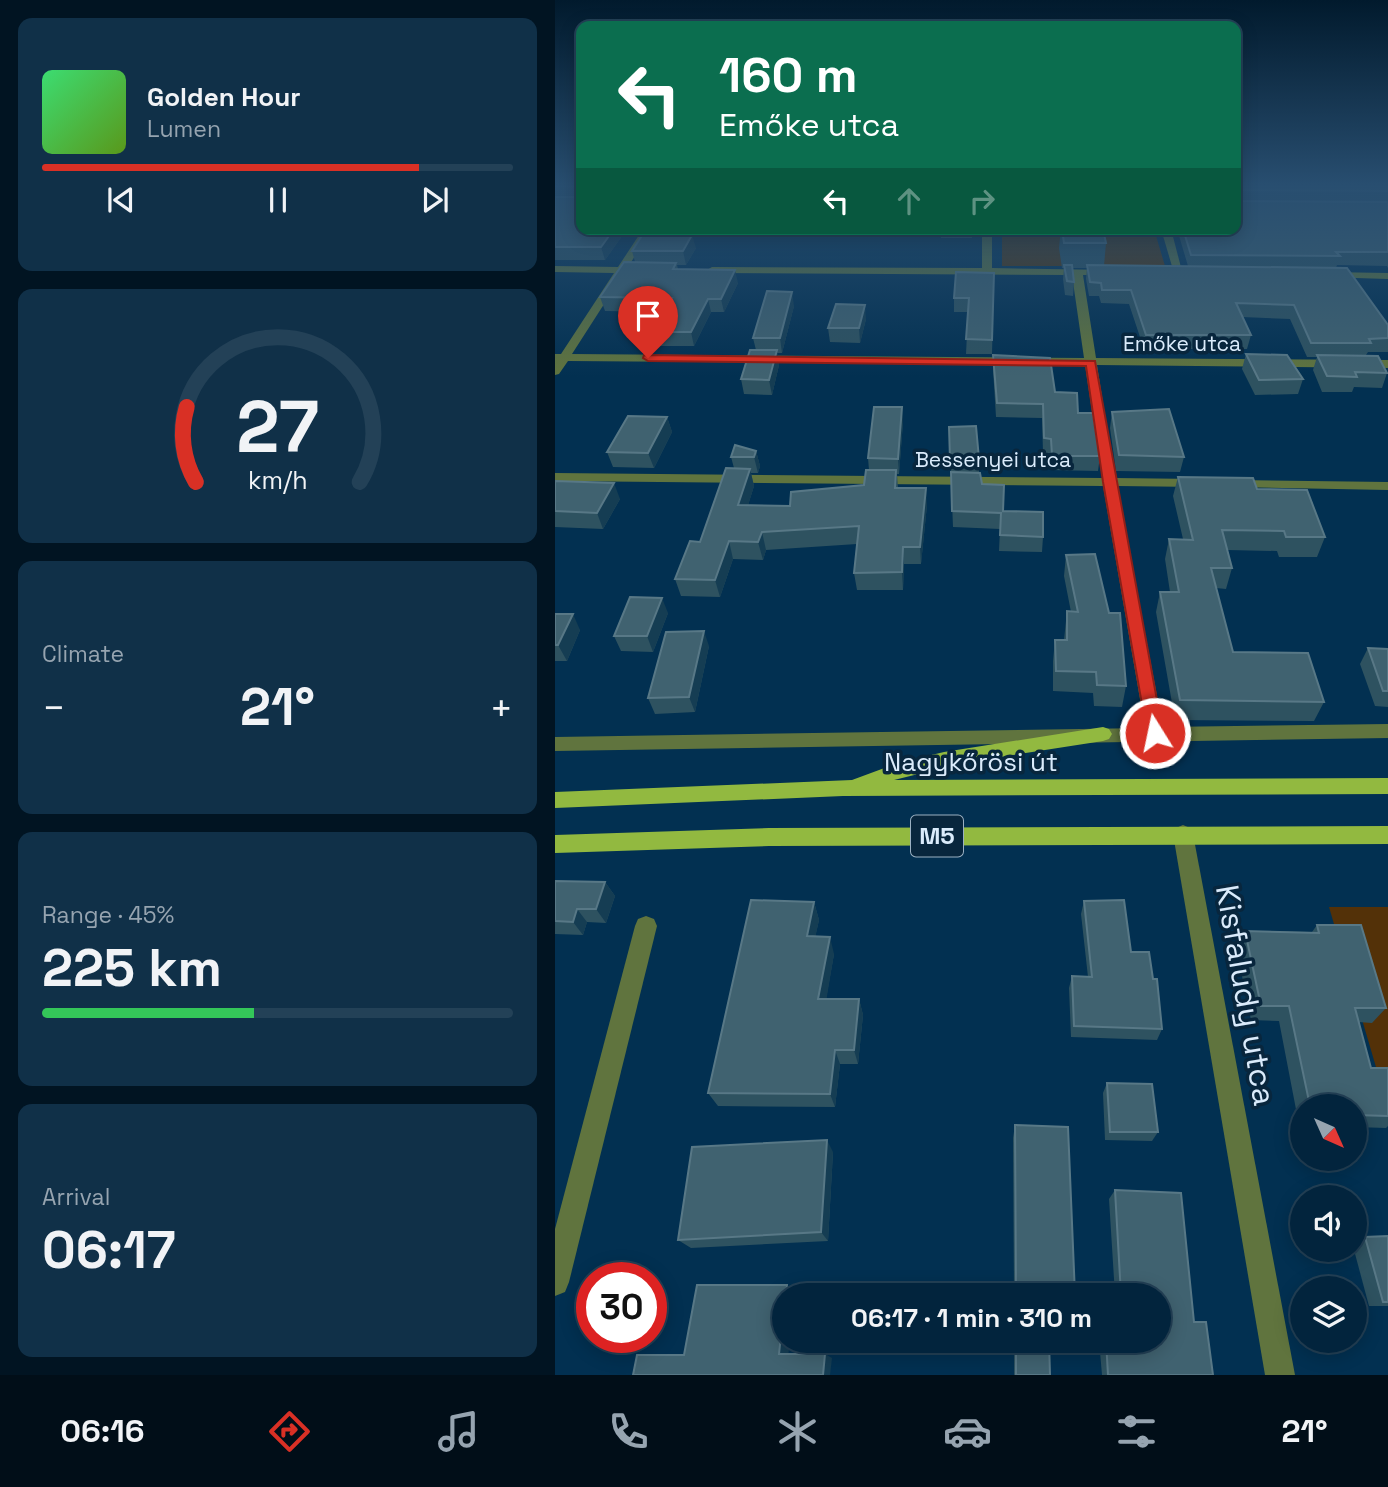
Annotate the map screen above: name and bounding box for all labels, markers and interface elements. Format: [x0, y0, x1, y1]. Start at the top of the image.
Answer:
text: 160 m [719, 44, 857, 106]
icon: left [604, 49, 695, 140]
text: Golden Hour [147, 80, 301, 114]
text: Emőke utca [719, 105, 899, 145]
text: Lumen [147, 114, 221, 144]
icon: previous [102, 181, 140, 219]
icon: pause [259, 181, 297, 219]
icon: next [416, 181, 454, 219]
icon: left [817, 182, 855, 220]
icon: ahead [890, 182, 928, 220]
icon: right [963, 182, 1001, 220]
pin [618, 286, 678, 358]
icon: arrive [629, 297, 667, 335]
street label: Emőke utca [1123, 330, 1241, 357]
text: 27 [236, 381, 319, 474]
street label: Bessenyei utca [915, 446, 1071, 473]
text: km/h [248, 464, 307, 496]
text: Climate [42, 639, 124, 669]
text: 21° [240, 674, 315, 740]
text: − [42, 684, 66, 732]
text: + [489, 684, 513, 732]
position arrow [1118, 696, 1192, 770]
street label: Nagykőrösi út [884, 745, 1058, 779]
road number: M5 [911, 816, 963, 856]
street label: Kisfaludy utca [1207, 882, 1285, 1108]
text: Range · 45% [42, 900, 174, 930]
text: 225 km [42, 935, 222, 1001]
north arrow [1290, 1094, 1367, 1171]
map controls [1290, 1094, 1367, 1353]
text: Arrival [42, 1182, 110, 1212]
button: sound [1290, 1185, 1367, 1262]
text: 06:17 [42, 1217, 176, 1283]
speed limit sign: 30 [576, 1262, 667, 1353]
button: layers [1290, 1276, 1367, 1353]
text: 06:17 · 1 min · 310 m [851, 1301, 1092, 1335]
icon: directions [265, 1407, 314, 1456]
icon: music [434, 1407, 483, 1456]
icon: phone [604, 1407, 653, 1456]
icon: climate [773, 1407, 822, 1456]
icon: car [943, 1407, 992, 1456]
icon: filters [1112, 1407, 1161, 1456]
text: 06:16 [60, 1411, 145, 1451]
text: 21° [1282, 1411, 1328, 1451]

